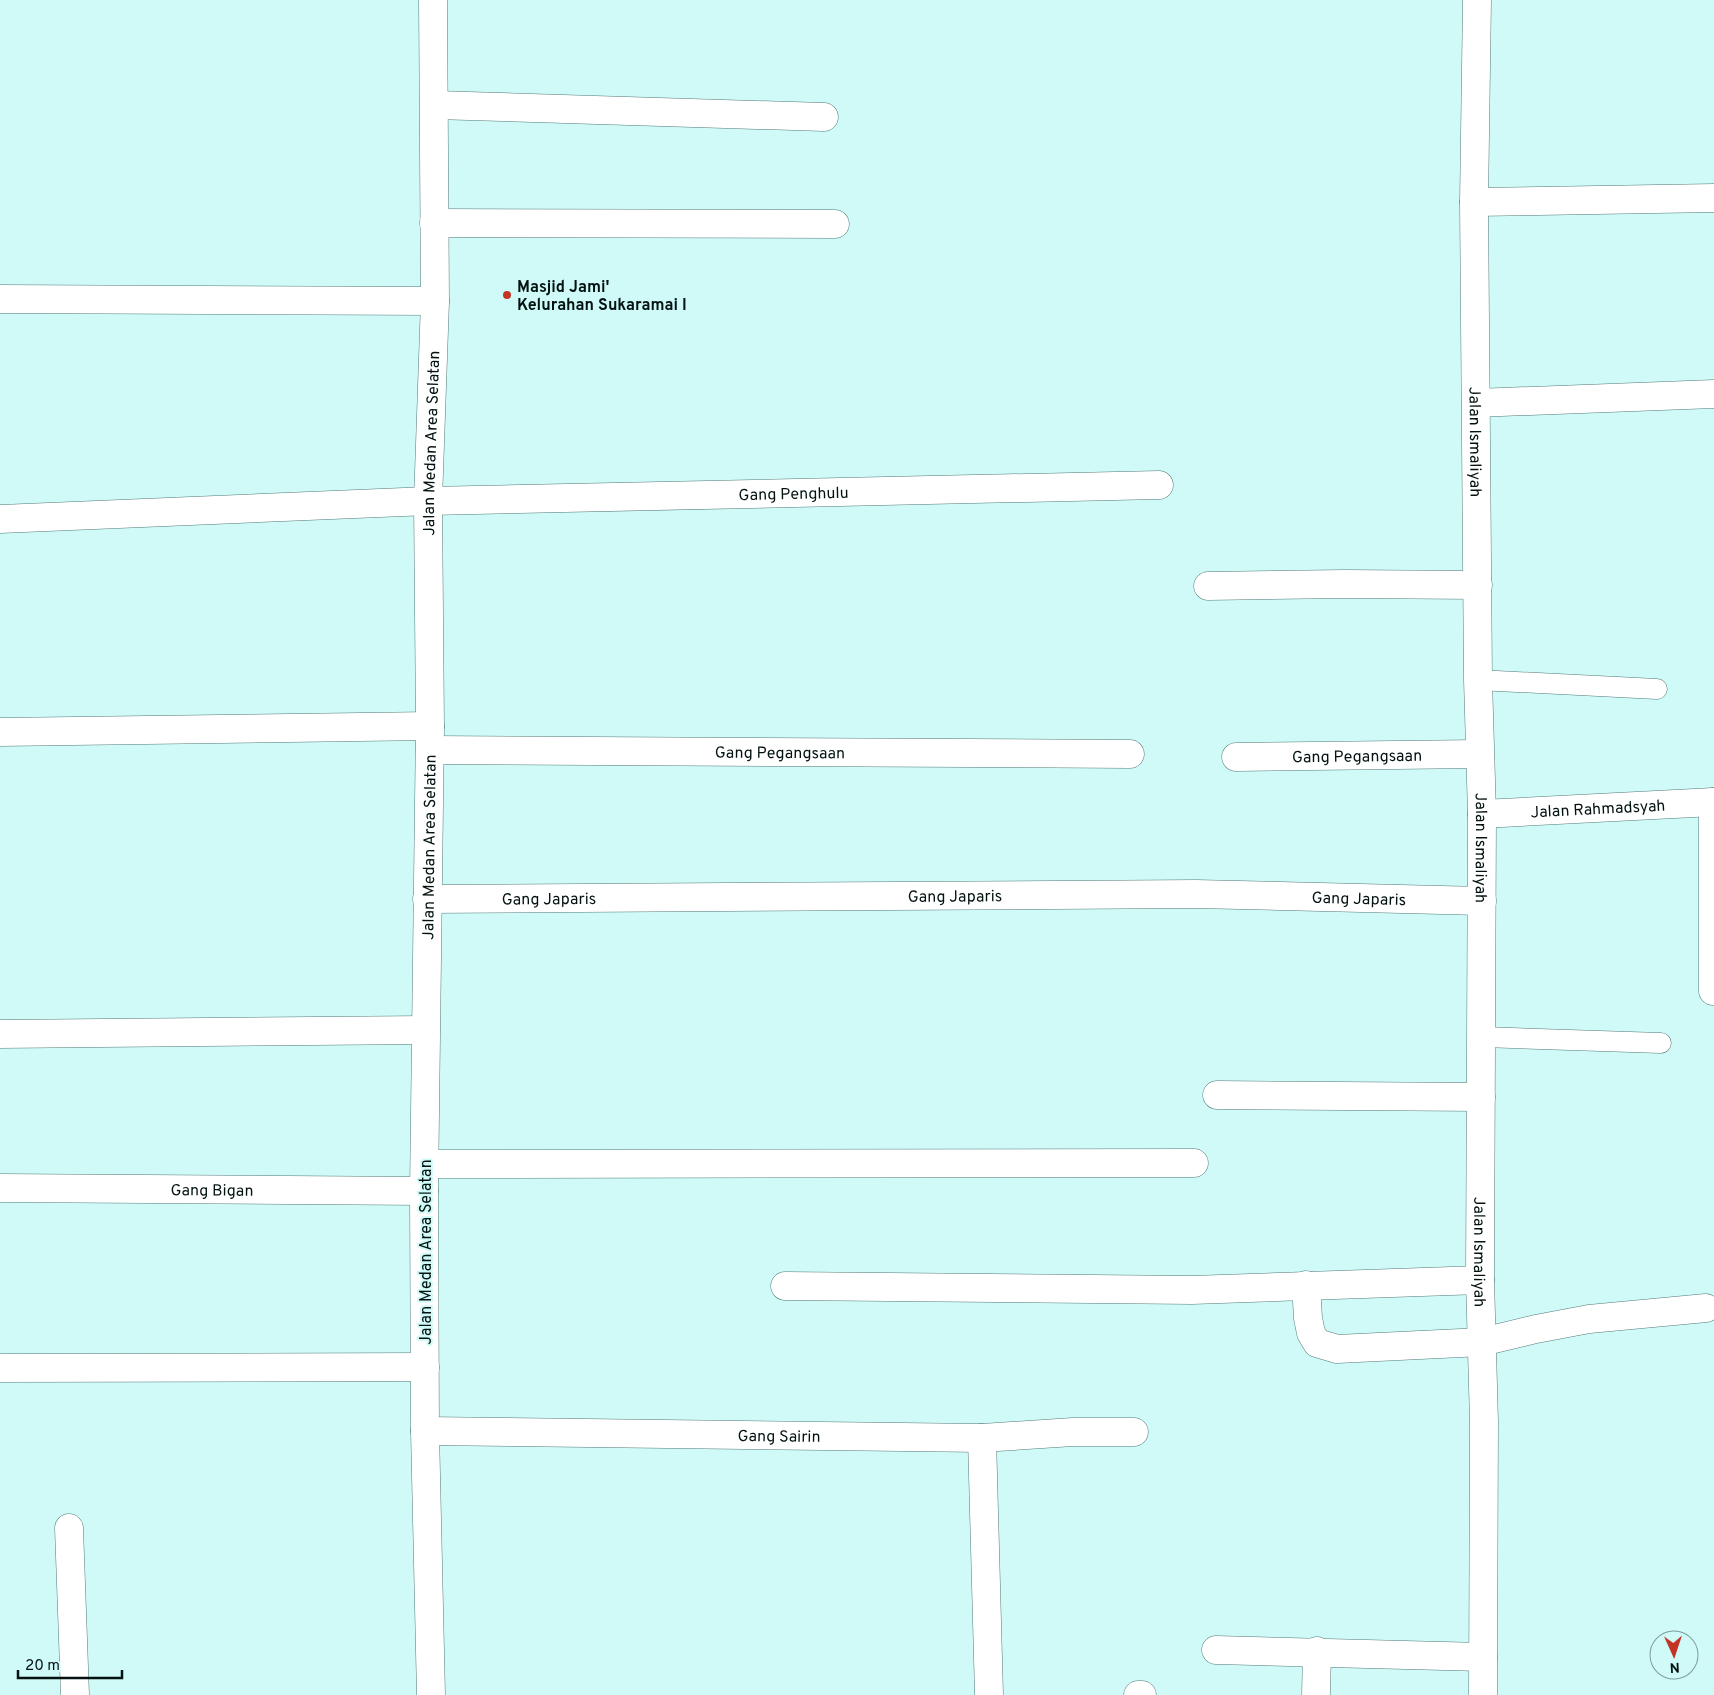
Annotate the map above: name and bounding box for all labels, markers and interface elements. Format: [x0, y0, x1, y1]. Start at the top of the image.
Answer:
place label: Masjid Jami' Kelurahan Sukaramai I [517, 278, 687, 316]
marker: Masjid Jami' Kelurahan Sukaramai I [501, 289, 513, 301]
street label: Jalan Medan Area Selatan [420, 350, 445, 536]
street label: Jalan Ismaliyah [1464, 387, 1484, 497]
street label: Gang Penghulu [738, 484, 849, 506]
street label: Gang Pegangsaan [715, 744, 845, 764]
street label: Gang Pegangsaan [1292, 747, 1422, 768]
street label: Jalan Medan Area Selatan [419, 754, 442, 940]
street label: Jalan Ismaliyah [1469, 792, 1490, 903]
street label: Jalan Rahmadsyah [1530, 797, 1666, 823]
street label: Gang Japaris [908, 887, 1002, 908]
street label: Gang Japaris [1311, 889, 1406, 911]
street label: Gang Japaris [502, 890, 596, 911]
street label: Jalan Medan Area Selatan [417, 1159, 437, 1345]
street label: Gang Bigan [170, 1181, 254, 1202]
street label: Jalan Ismaliyah [1468, 1197, 1489, 1307]
street label: Gang Sairin [737, 1427, 821, 1448]
north arrow [1649, 1630, 1699, 1680]
scale bar [18, 1648, 121, 1680]
text: 20 m [25, 1657, 60, 1676]
text: N [1669, 1658, 1680, 1675]

